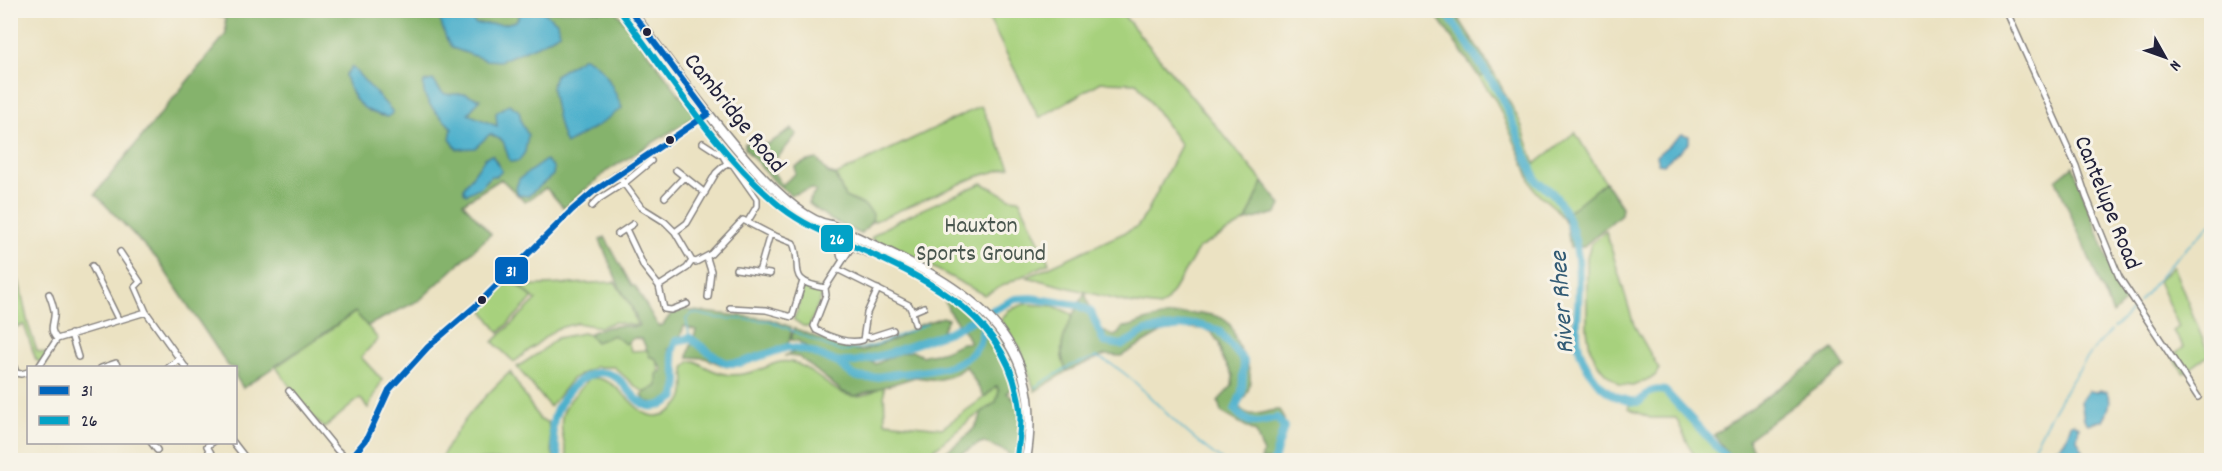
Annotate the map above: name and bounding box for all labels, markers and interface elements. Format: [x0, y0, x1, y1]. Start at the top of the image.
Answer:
unlabelled marker [641, 26, 653, 38]
north arrow [2135, 27, 2195, 87]
street label: Cambridge Road [675, 46, 793, 181]
text: N [2163, 55, 2186, 76]
street label: Cantelupe Road [2064, 131, 2149, 275]
unlabelled marker [664, 134, 676, 146]
park label: Hauxton Sports Ground [916, 210, 1046, 272]
line badge: 26 [820, 224, 854, 253]
text: 26 [830, 229, 845, 252]
water label: River Rhee [1541, 249, 1586, 355]
line badge: 31 [494, 256, 529, 285]
text: 31 [506, 261, 516, 284]
unlabelled marker [476, 294, 488, 306]
legend [27, 366, 237, 444]
text: 31 [81, 380, 93, 405]
text: 26 [81, 410, 98, 435]

